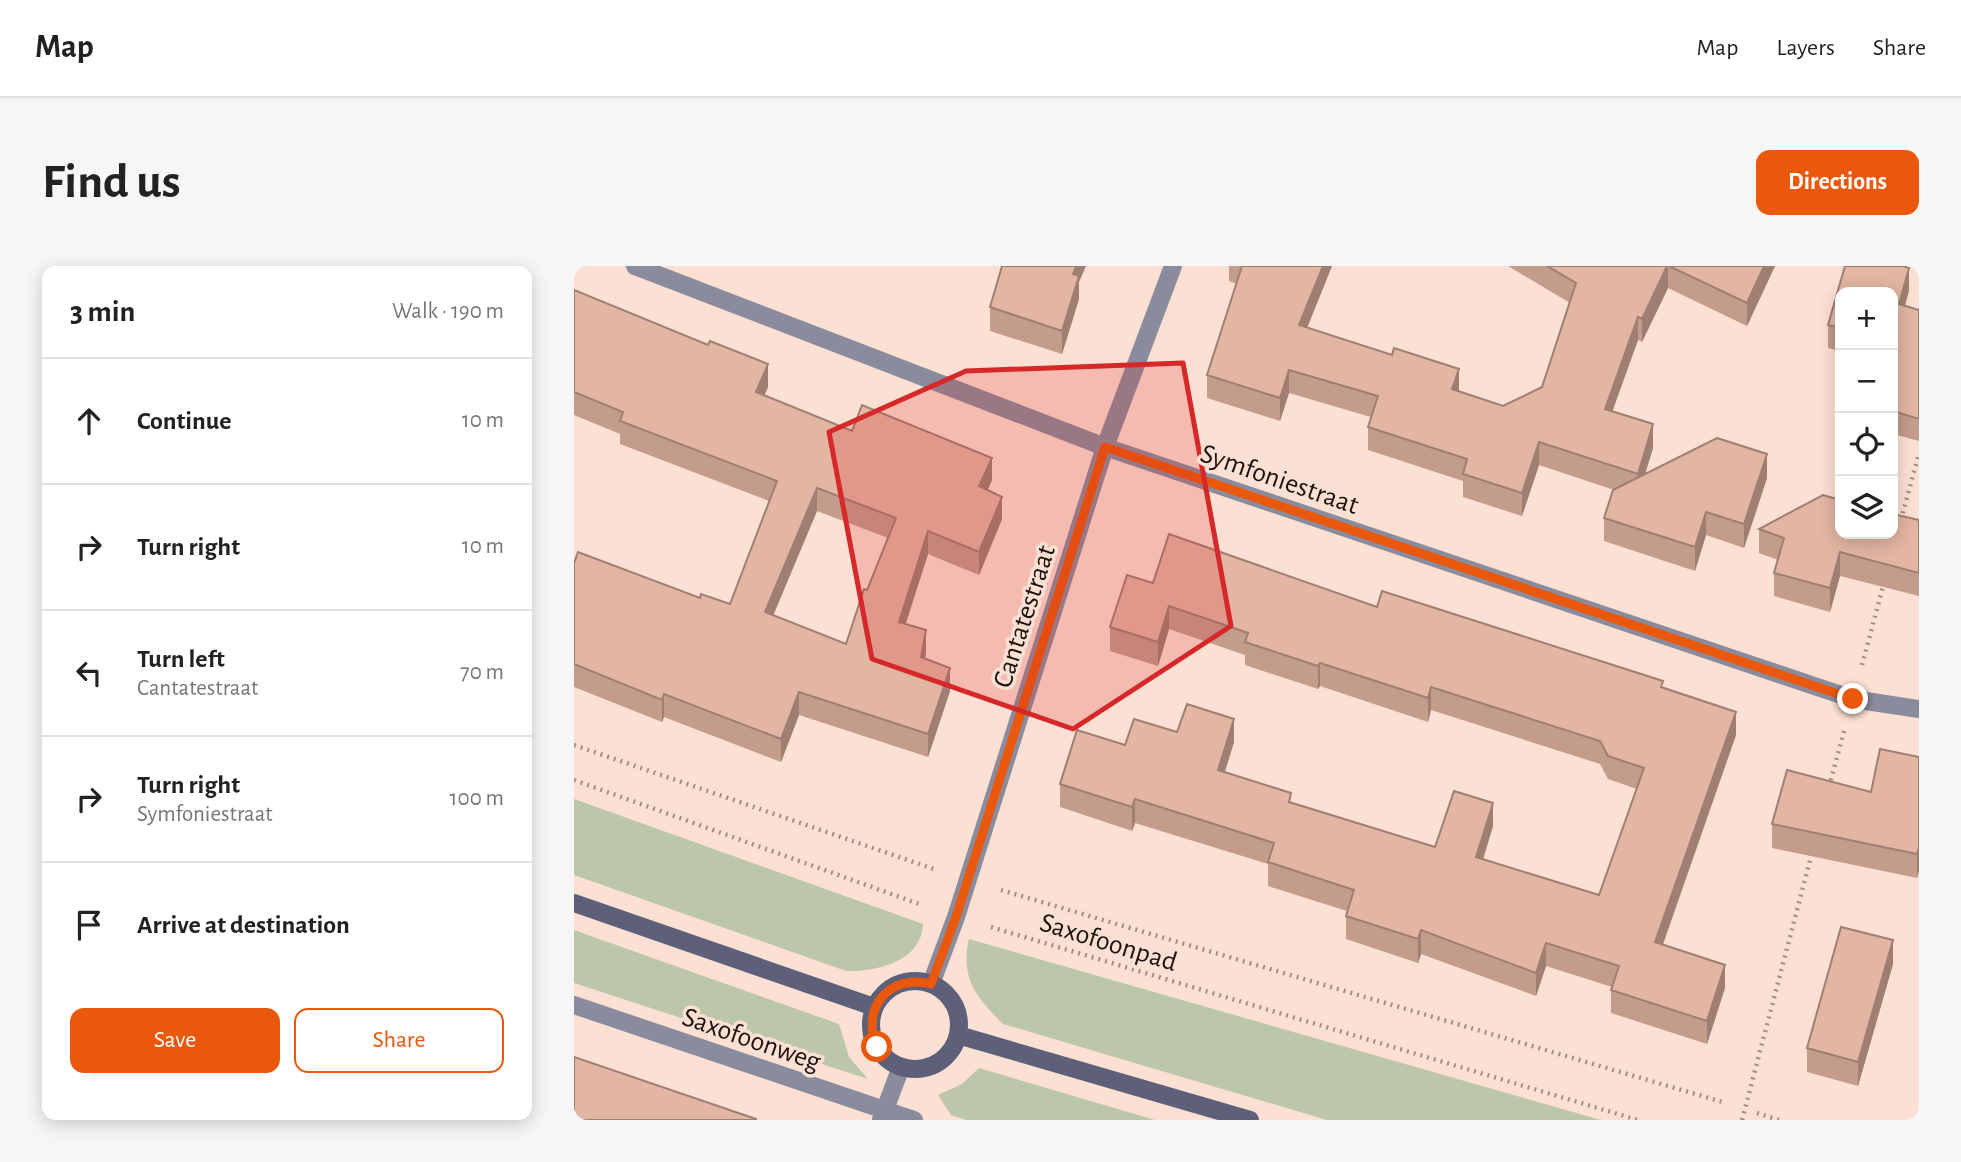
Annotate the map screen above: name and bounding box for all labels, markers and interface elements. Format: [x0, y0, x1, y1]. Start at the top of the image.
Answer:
text: Map [35, 31, 94, 64]
text: Map [1696, 36, 1738, 60]
text: Layers [1776, 36, 1835, 60]
text: Share [1873, 36, 1926, 60]
button: Directions [1756, 150, 1919, 215]
text: Find us [42, 158, 181, 207]
map controls [1835, 287, 1898, 539]
button: + [1835, 287, 1898, 350]
text: 3 min [70, 297, 135, 327]
text: Walk · 190 m [392, 300, 504, 323]
button: − [1835, 350, 1898, 413]
icon: ahead [70, 402, 108, 440]
text: Continue [137, 408, 232, 434]
text: 10 m [462, 409, 504, 432]
button: locate [1835, 413, 1898, 476]
street label: Symfoniestraat [1197, 440, 1362, 520]
button: layers [1835, 476, 1898, 539]
icon: right [70, 528, 108, 566]
text: Turn right [137, 534, 240, 560]
text: 10 m [462, 535, 504, 558]
street label: Cantatestraat [989, 542, 1061, 691]
text: Turn left [137, 646, 225, 672]
icon: left [70, 654, 108, 692]
text: 70 m [460, 661, 504, 684]
text: Cantatestraat [137, 677, 258, 700]
route end [1837, 683, 1868, 714]
text: Turn right [137, 772, 240, 798]
icon: right [70, 780, 108, 818]
text: 100 m [450, 787, 504, 810]
text: Symfoniestraat [137, 803, 273, 826]
icon: arrive [70, 906, 108, 944]
street label: Saxofoonpad [1037, 909, 1180, 977]
text: Arrive at destination [137, 912, 350, 938]
street label: Saxofoonweg [679, 1003, 824, 1077]
button: Save [70, 1008, 280, 1073]
button: Share [294, 1008, 504, 1073]
route start [861, 1031, 892, 1062]

